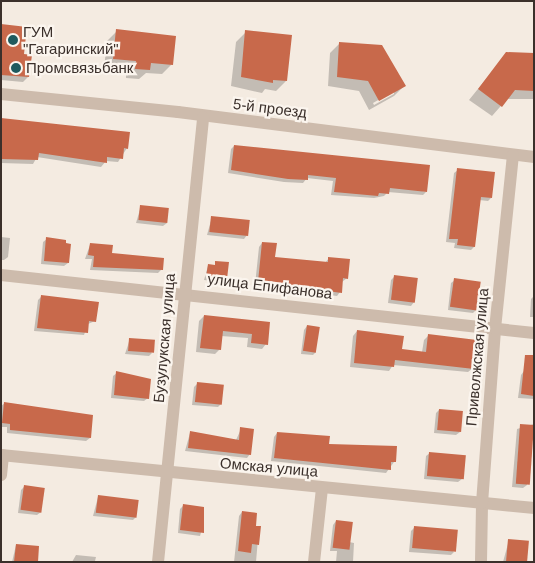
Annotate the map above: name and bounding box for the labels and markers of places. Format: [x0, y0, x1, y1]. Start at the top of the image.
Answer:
place label: ГУМ "Гагаринский" [23, 22, 119, 57]
marker: ГУМ "Гагаринский" [7, 34, 19, 46]
place label: Промсвязьбанк [26, 59, 133, 77]
marker: Промсвязьбанк [10, 62, 22, 74]

